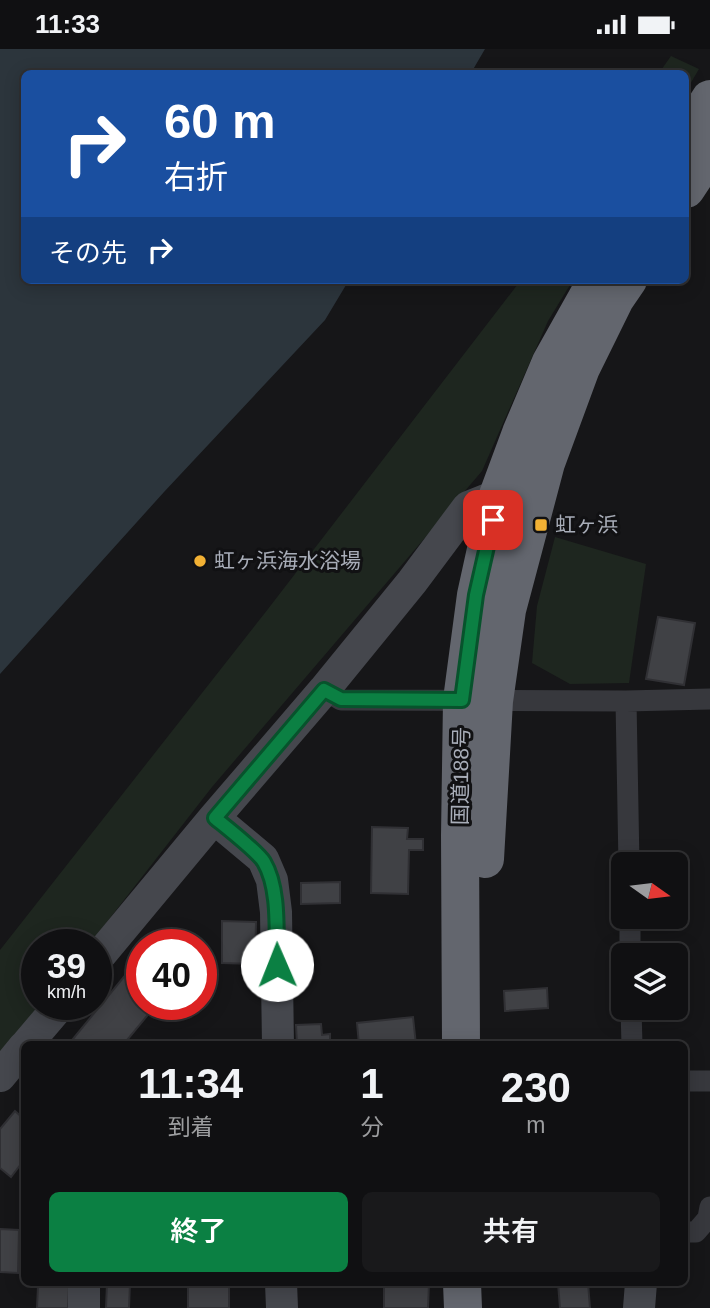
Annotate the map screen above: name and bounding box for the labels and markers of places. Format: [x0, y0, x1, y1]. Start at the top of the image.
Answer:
pin [463, 490, 523, 550]
place label: 虹ヶ浜 [555, 513, 618, 536]
marker: 虹ヶ浜 [533, 517, 549, 533]
place label: 虹ヶ浜海水浴場 [214, 549, 361, 572]
marker: 虹ヶ浜海水浴場 [192, 553, 208, 569]

